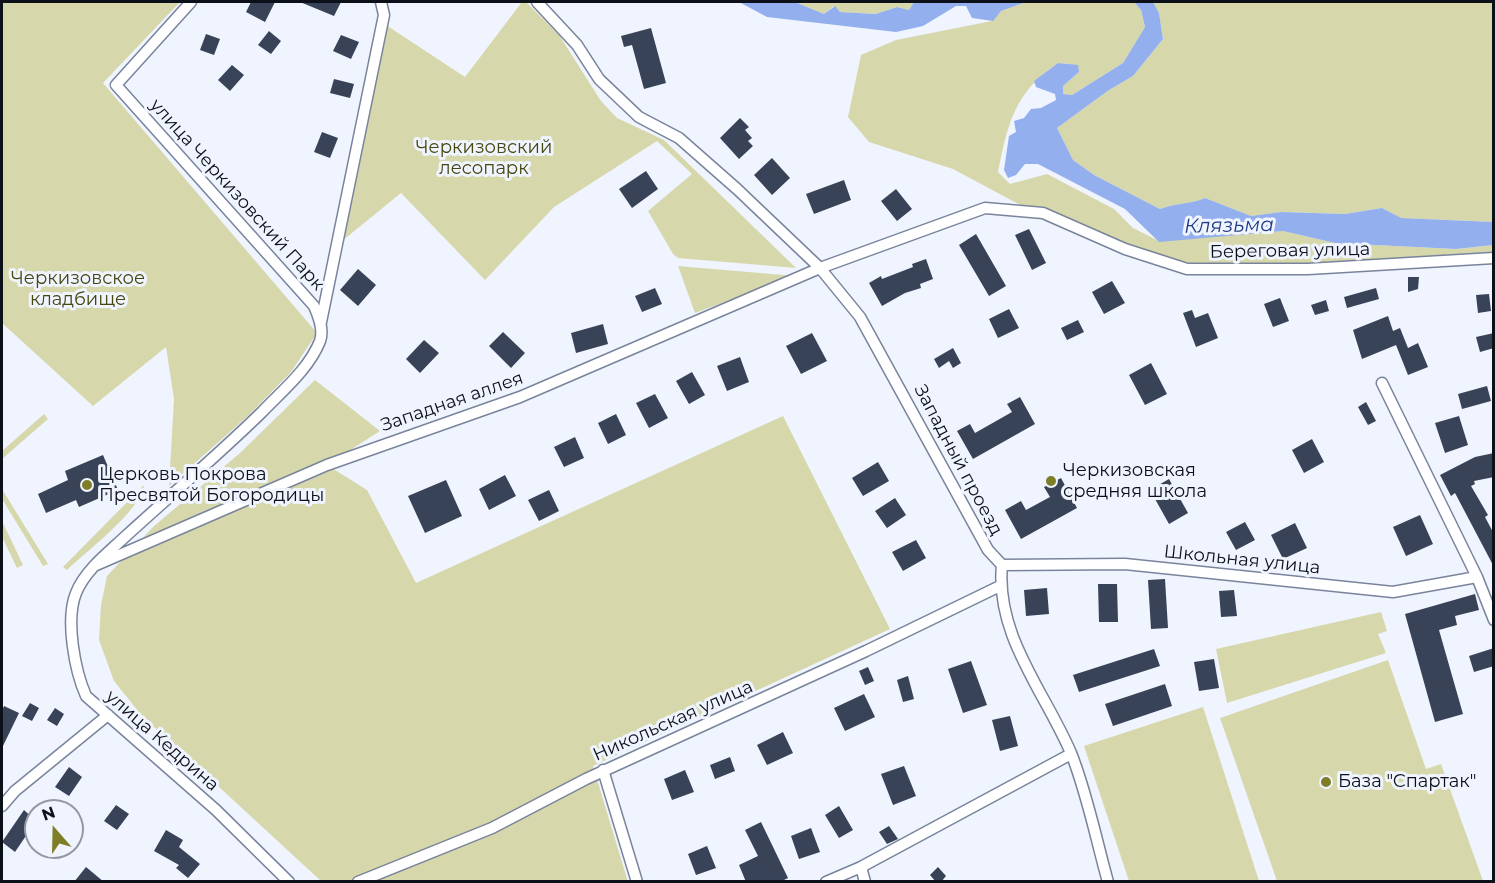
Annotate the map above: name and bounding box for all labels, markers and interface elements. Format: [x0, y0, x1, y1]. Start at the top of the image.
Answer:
street label: улица Черкизовский Парк [145, 95, 329, 295]
park label: Черкизовский лесопарк [416, 137, 552, 180]
water label: Клязьма [1184, 213, 1274, 239]
street label: Береговая улица [1210, 239, 1370, 263]
park label: Черкизовское кладбище [11, 268, 145, 310]
street label: Западная аллея [378, 367, 526, 437]
street label: Западный проезд [909, 381, 1007, 539]
place label: Черкизовская средняя школа [1063, 460, 1207, 502]
place label: Церковь Покрова Пресвятой Богородицы [99, 464, 324, 506]
marker: Черкизовская средняя школа [1044, 474, 1058, 488]
marker: Церковь Покрова Пресвятой Богородицы [80, 478, 94, 492]
street label: Школьная улица [1163, 541, 1321, 579]
street label: Никольская улица [590, 676, 756, 766]
street label: улица Кедрина [101, 686, 223, 796]
place label: База "Спартак" [1338, 771, 1476, 793]
marker: База "Спартак" [1319, 775, 1333, 789]
north arrow [24, 799, 84, 859]
text: N [39, 802, 58, 825]

